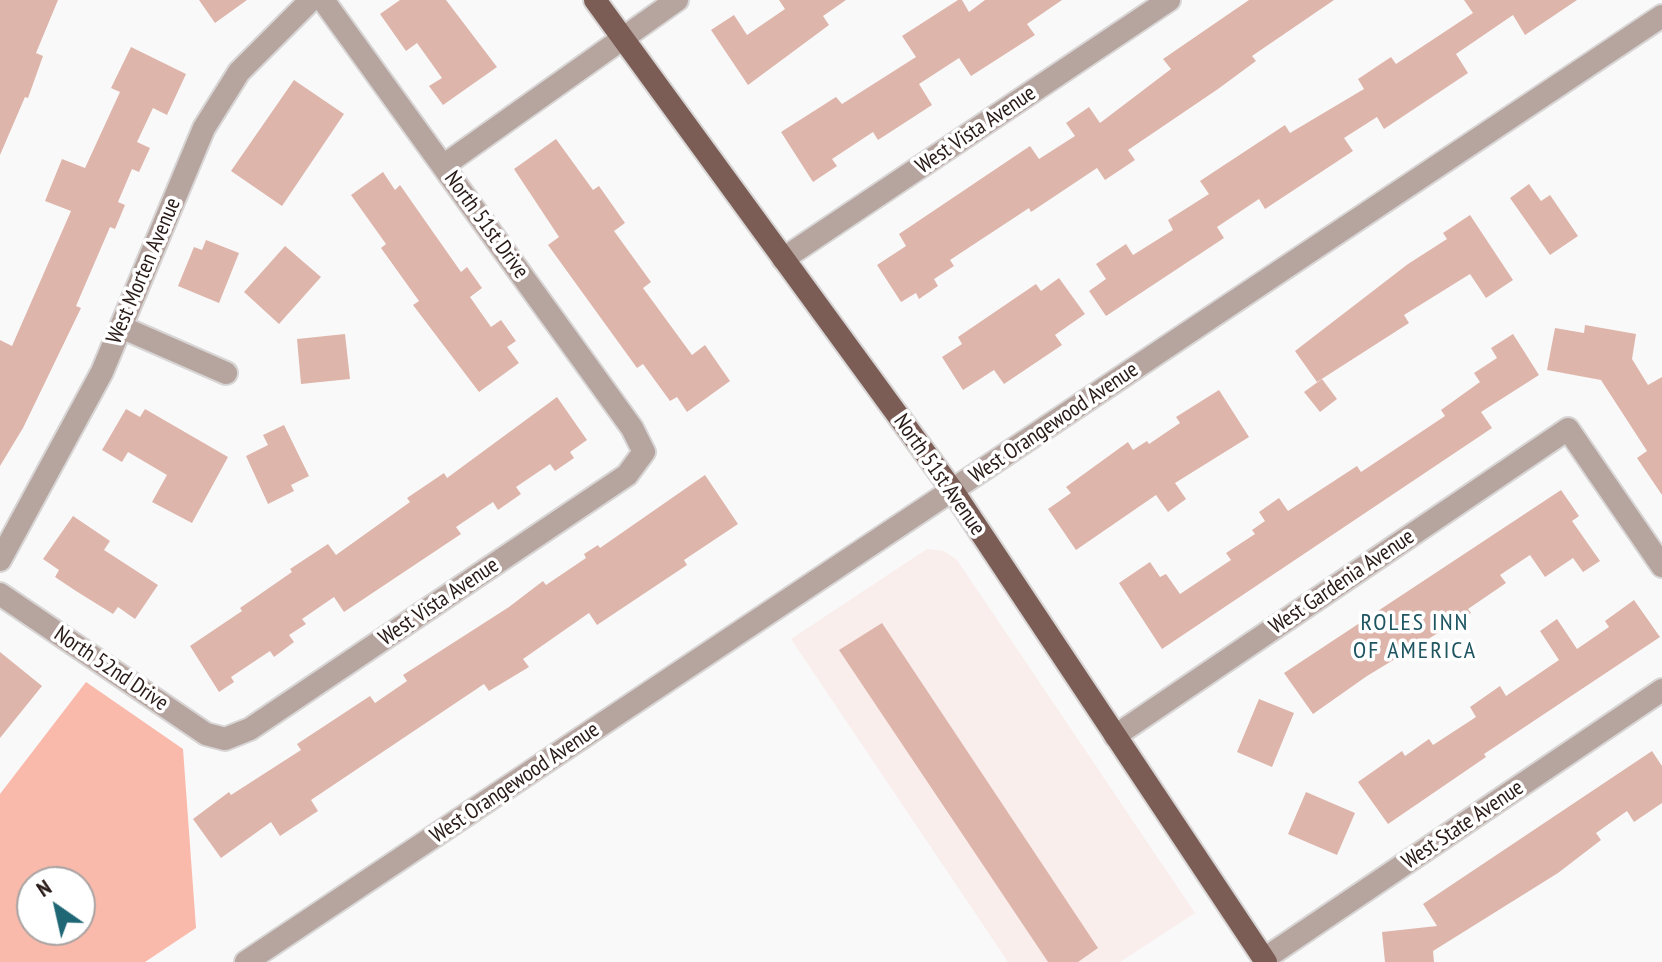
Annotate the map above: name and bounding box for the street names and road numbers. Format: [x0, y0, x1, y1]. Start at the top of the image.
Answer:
street label: West Vista Avenue [911, 80, 1041, 180]
street label: North 51st Drive [438, 166, 534, 284]
street label: West Morten Avenue [101, 194, 187, 348]
street label: West Orangewood Avenue [965, 357, 1143, 489]
street label: North 51st Avenue [887, 409, 991, 541]
street label: West Gardenia Avenue [1265, 524, 1419, 640]
street label: West Vista Avenue [374, 552, 504, 652]
street label: North 52nd Drive [49, 621, 173, 717]
street label: West Orangewood Avenue [426, 717, 604, 849]
street label: West State Avenue [1397, 775, 1529, 875]

